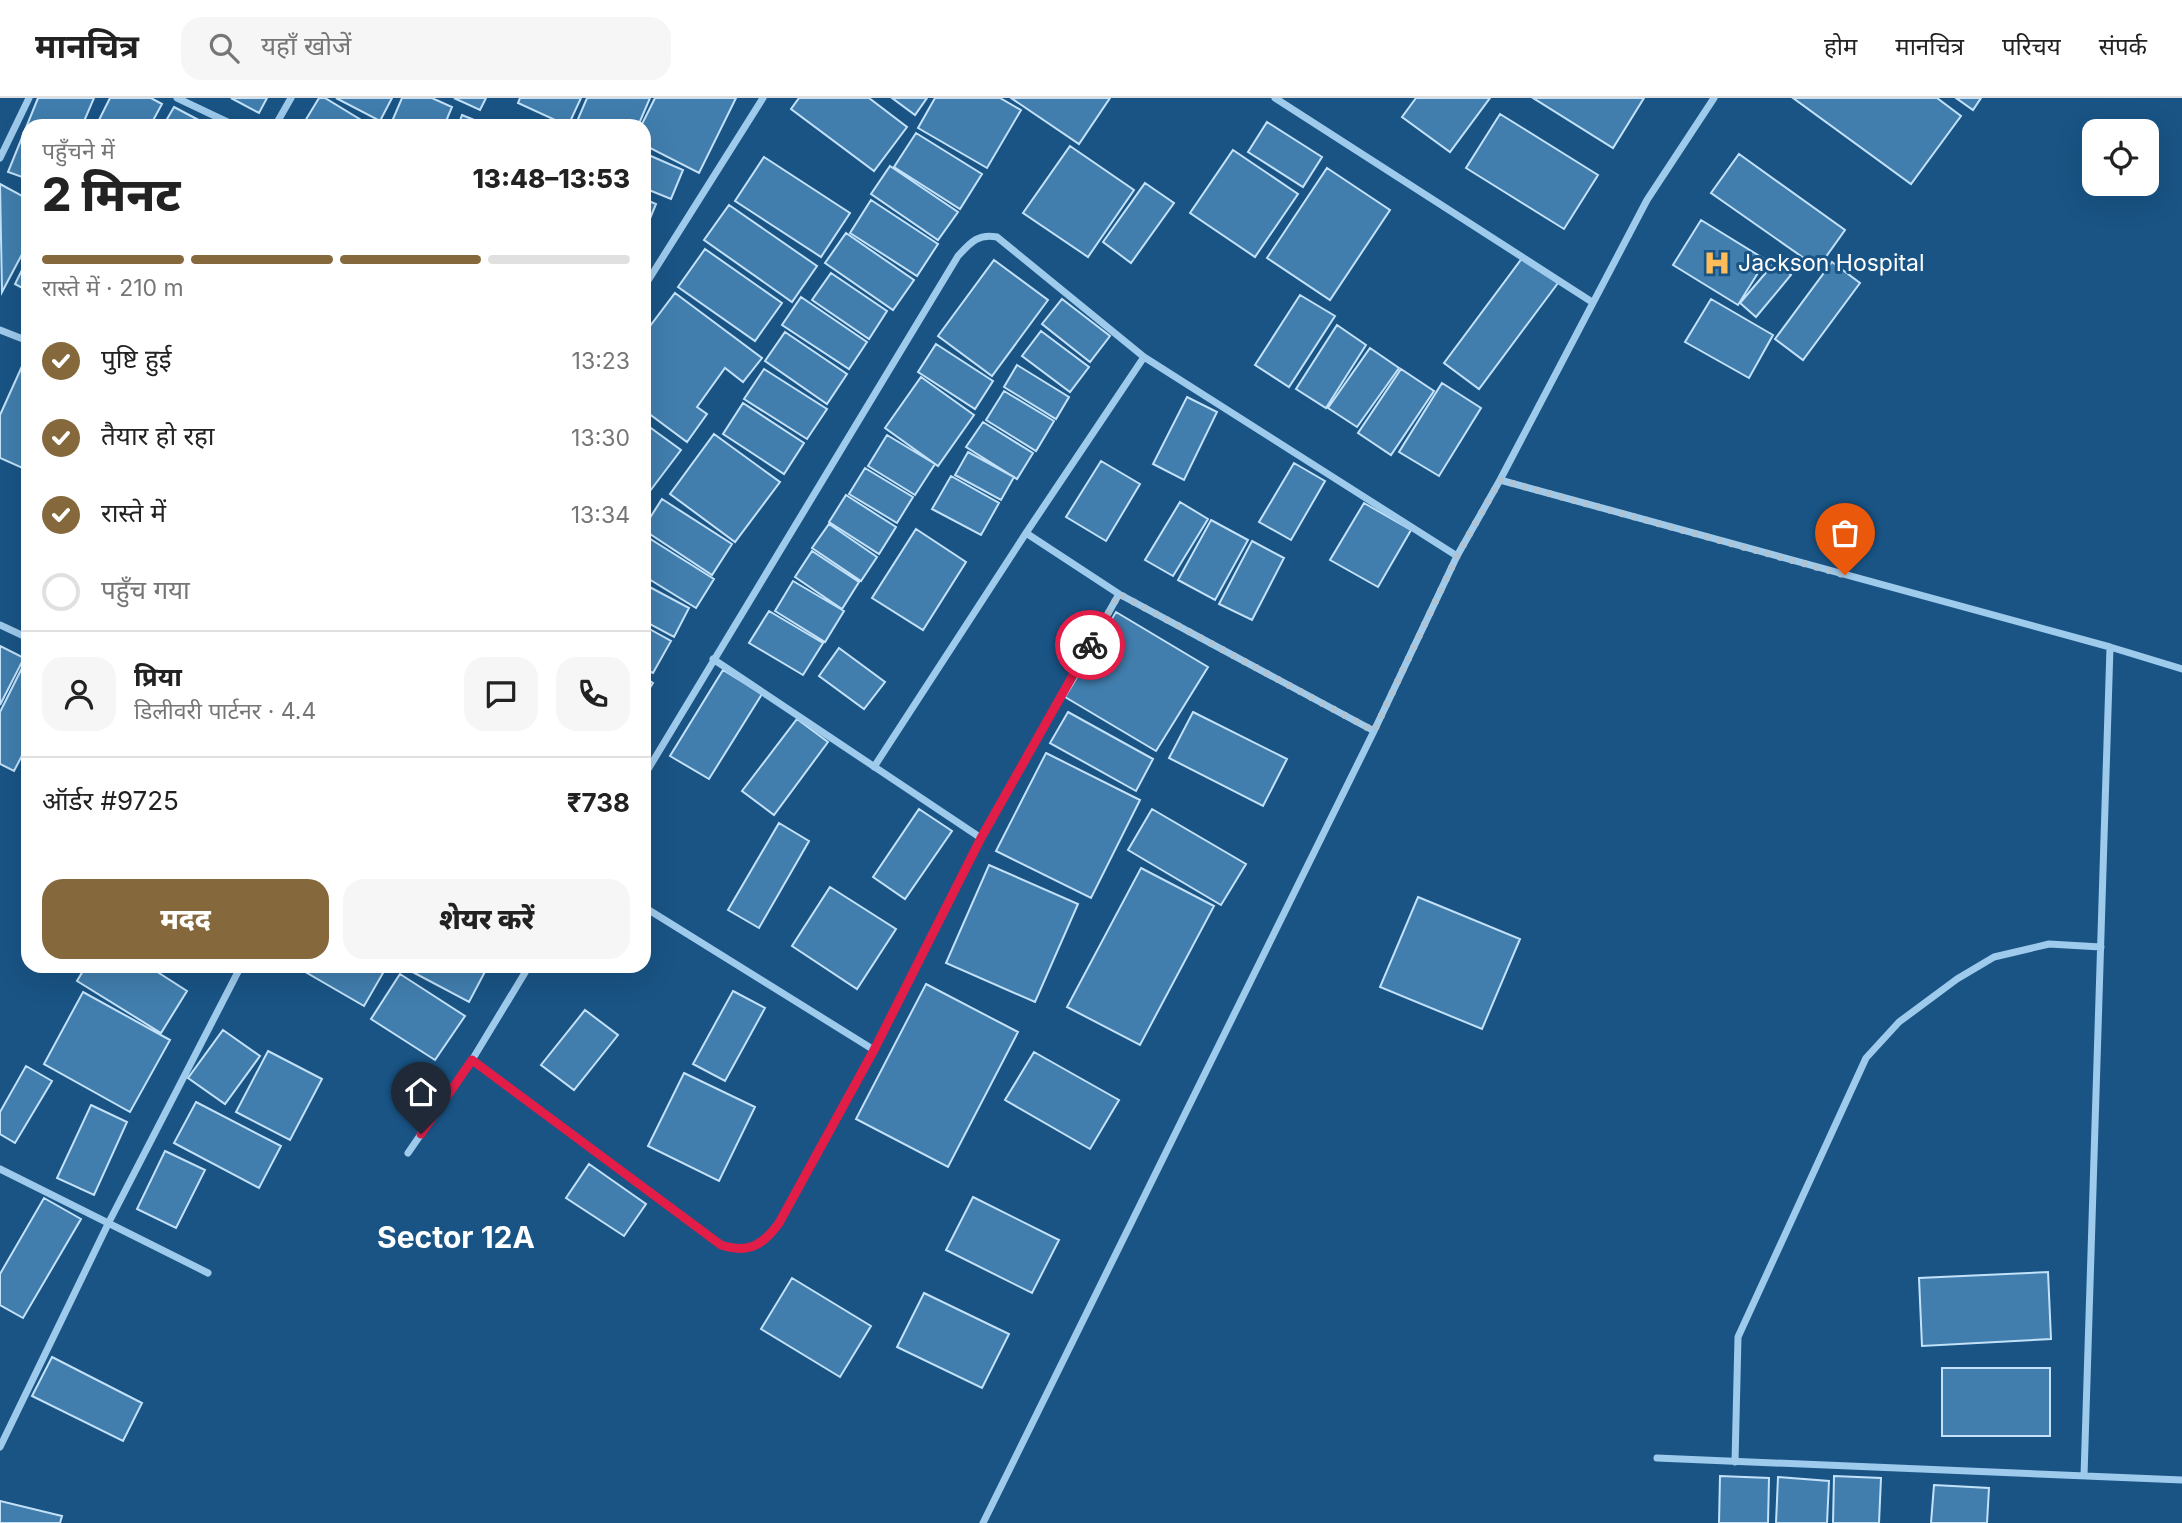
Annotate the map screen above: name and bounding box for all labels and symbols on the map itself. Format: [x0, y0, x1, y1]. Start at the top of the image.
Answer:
hospital icon: Jackson Hospital [1702, 248, 1732, 278]
place label: Jackson Hospital [1738, 249, 1925, 277]
pin [1815, 503, 1875, 575]
courier [1055, 610, 1125, 680]
pin [391, 1062, 451, 1134]
district label: Sector 12A [377, 1219, 535, 1255]

